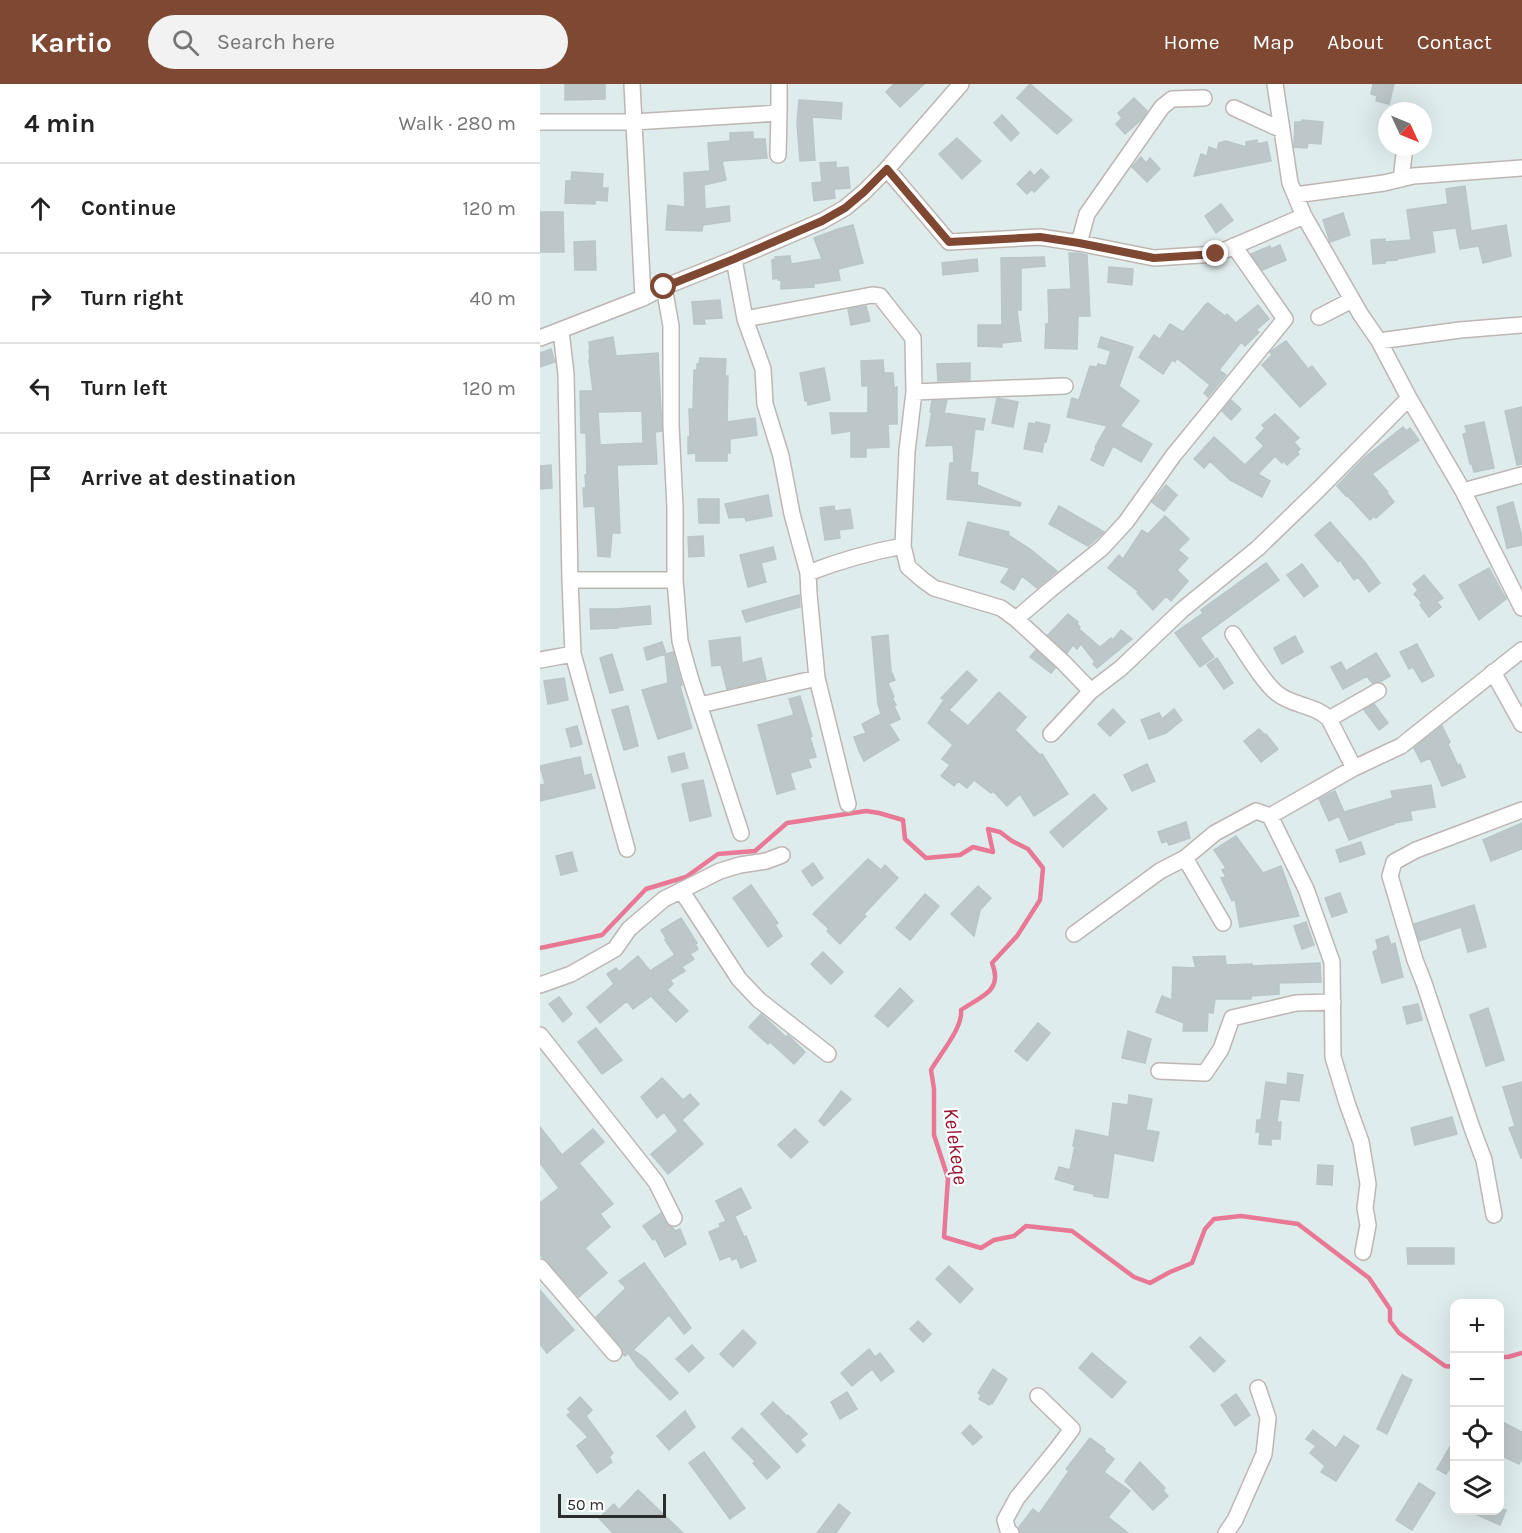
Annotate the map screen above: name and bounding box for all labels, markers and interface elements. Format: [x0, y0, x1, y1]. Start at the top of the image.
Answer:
search box [148, 15, 568, 69]
text: Kartio [30, 26, 112, 59]
icon: search [169, 26, 202, 59]
text: Search here [217, 29, 335, 55]
text: Home [1164, 30, 1220, 54]
text: Map [1253, 30, 1294, 54]
text: About [1327, 30, 1384, 54]
text: Contact [1417, 30, 1492, 54]
north arrow [1378, 102, 1432, 156]
text: 4 min [24, 108, 95, 139]
text: Walk · 280 m [399, 112, 516, 135]
icon: ahead [24, 192, 57, 225]
text: Continue [81, 195, 176, 221]
text: 120 m [462, 197, 516, 220]
route end [1202, 240, 1228, 266]
route start [650, 273, 676, 299]
icon: right [24, 282, 57, 315]
text: Turn right [81, 285, 184, 311]
text: 40 m [470, 287, 516, 310]
icon: left [24, 372, 57, 405]
text: Turn left [81, 375, 168, 401]
text: 120 m [462, 377, 516, 400]
icon: arrive [24, 462, 57, 495]
text: Arrive at destination [81, 465, 296, 491]
water label: Kelekeqe [939, 1106, 973, 1186]
map controls [1450, 1299, 1504, 1515]
button: + [1450, 1299, 1504, 1353]
button: − [1450, 1353, 1504, 1407]
button: locate [1450, 1407, 1504, 1461]
button: layers [1450, 1461, 1504, 1515]
scale bar [558, 1491, 666, 1518]
text: 50 m [567, 1495, 604, 1514]

